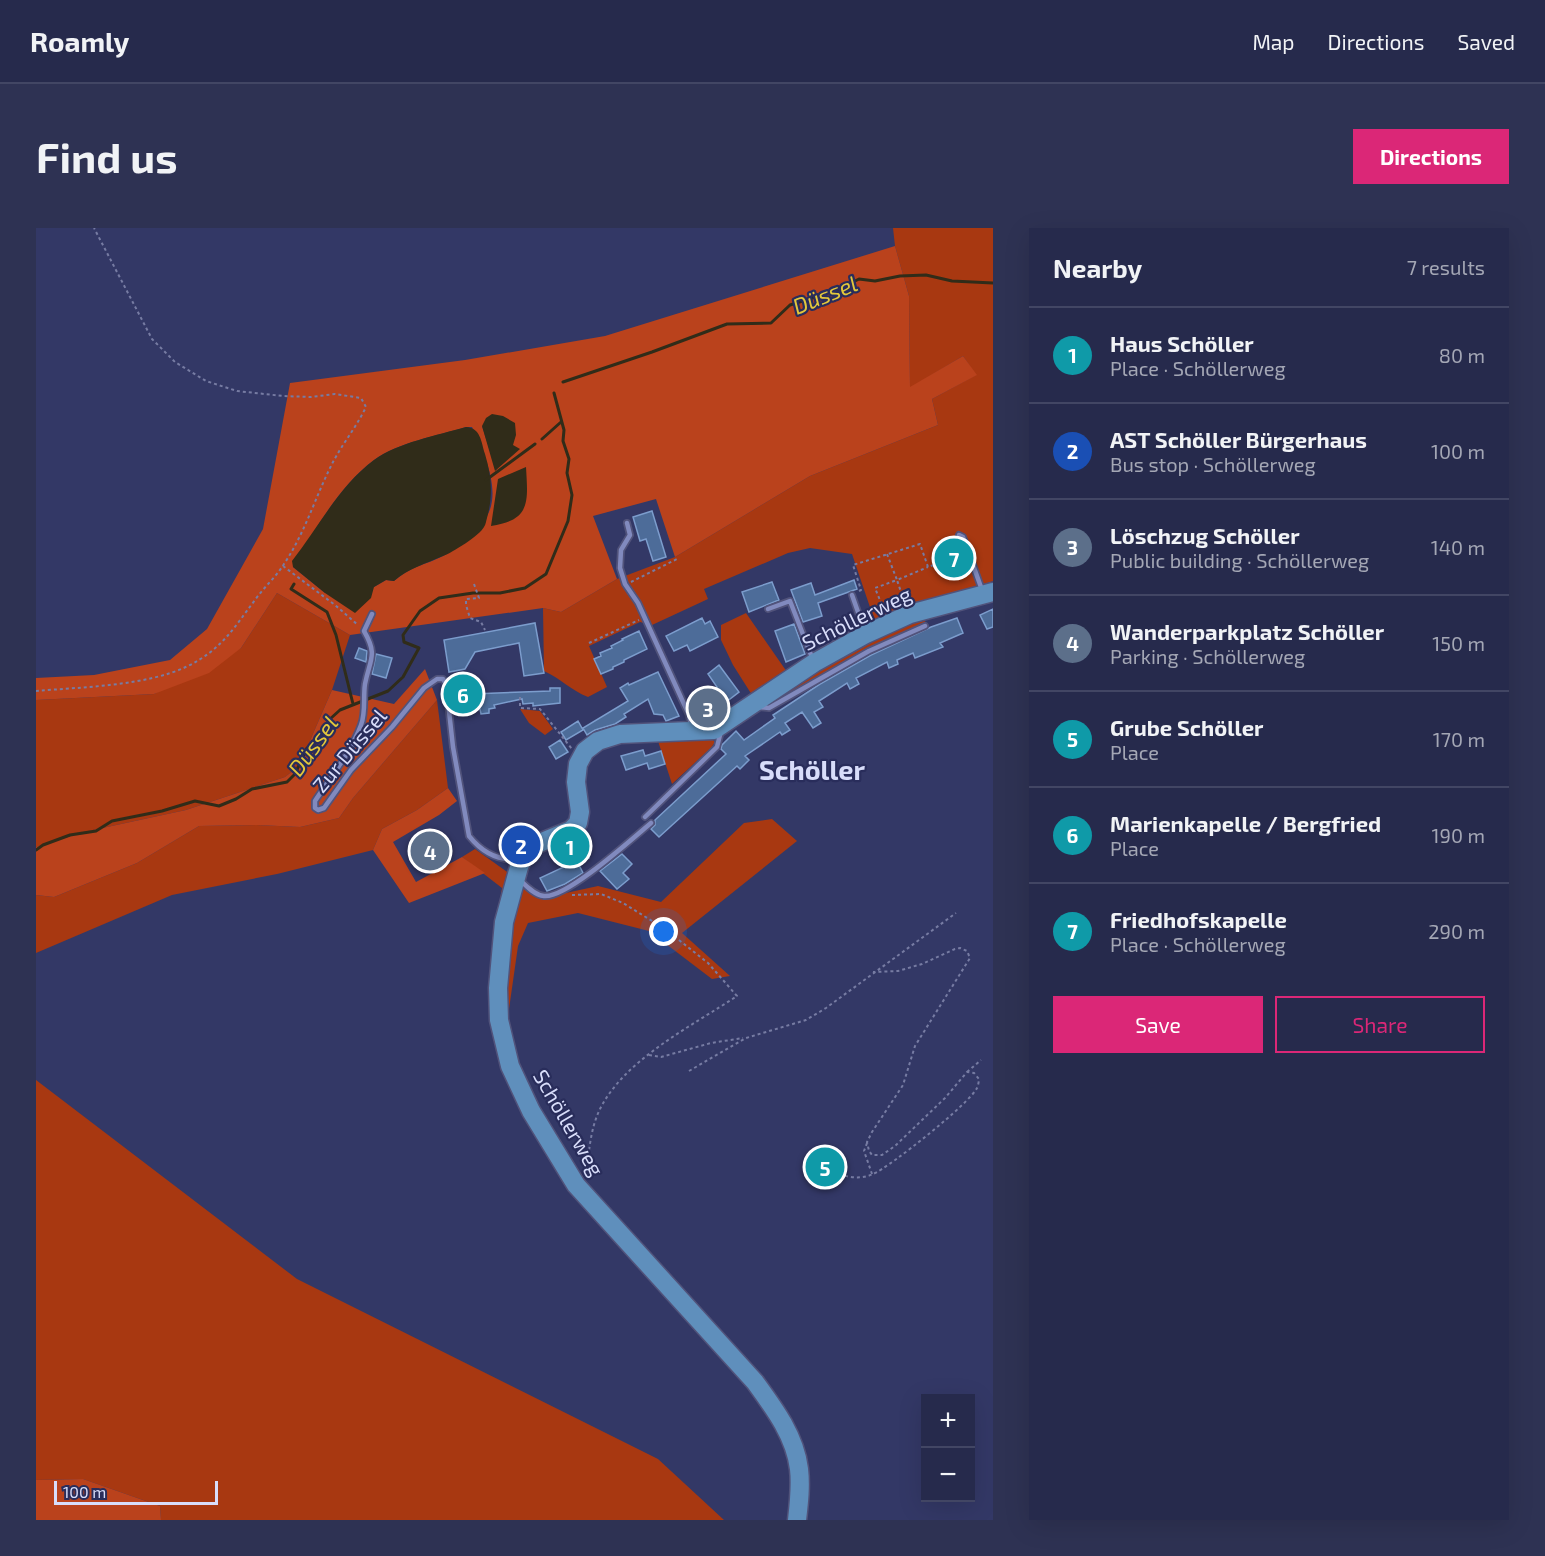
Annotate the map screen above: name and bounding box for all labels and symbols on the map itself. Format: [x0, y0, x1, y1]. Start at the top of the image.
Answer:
water label: Düssel [788, 269, 861, 319]
pin: 7 [934, 536, 974, 580]
street label: Schöllerweg [798, 580, 915, 655]
pin: 6 [444, 672, 482, 716]
pin: 3 [688, 686, 728, 730]
street label: Zur Düssel [307, 703, 391, 797]
water label: Düssel [282, 710, 343, 780]
district label: Schöller [759, 753, 866, 785]
pin: 2 [502, 822, 540, 868]
pin: 1 [550, 824, 590, 868]
pin: 4 [410, 828, 450, 874]
your location [649, 917, 678, 946]
street label: Schöllerweg [529, 1065, 610, 1180]
pin: 5 [806, 1144, 844, 1190]
scale bar [54, 1478, 218, 1506]

